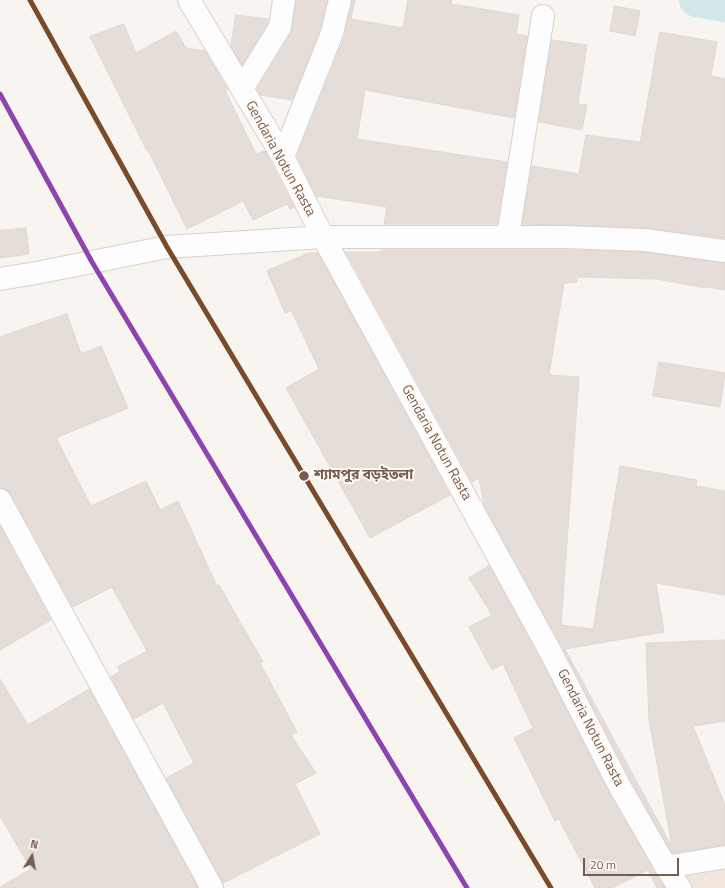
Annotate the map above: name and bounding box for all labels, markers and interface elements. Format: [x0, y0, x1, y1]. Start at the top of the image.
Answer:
street label: Gendaria Notun Rasta [241, 98, 319, 220]
street label: Gendaria Notun Rasta [397, 382, 475, 504]
place label: শ্যামপুর বড়ইতলা [314, 468, 413, 484]
marker: শ্যামপুর বড়ইতলা [297, 469, 311, 483]
street label: Gendaria Notun Rasta [553, 667, 627, 789]
north arrow [12, 836, 52, 876]
text: N [29, 836, 40, 853]
scale bar [585, 850, 681, 876]
text: 20 m [590, 855, 616, 874]

